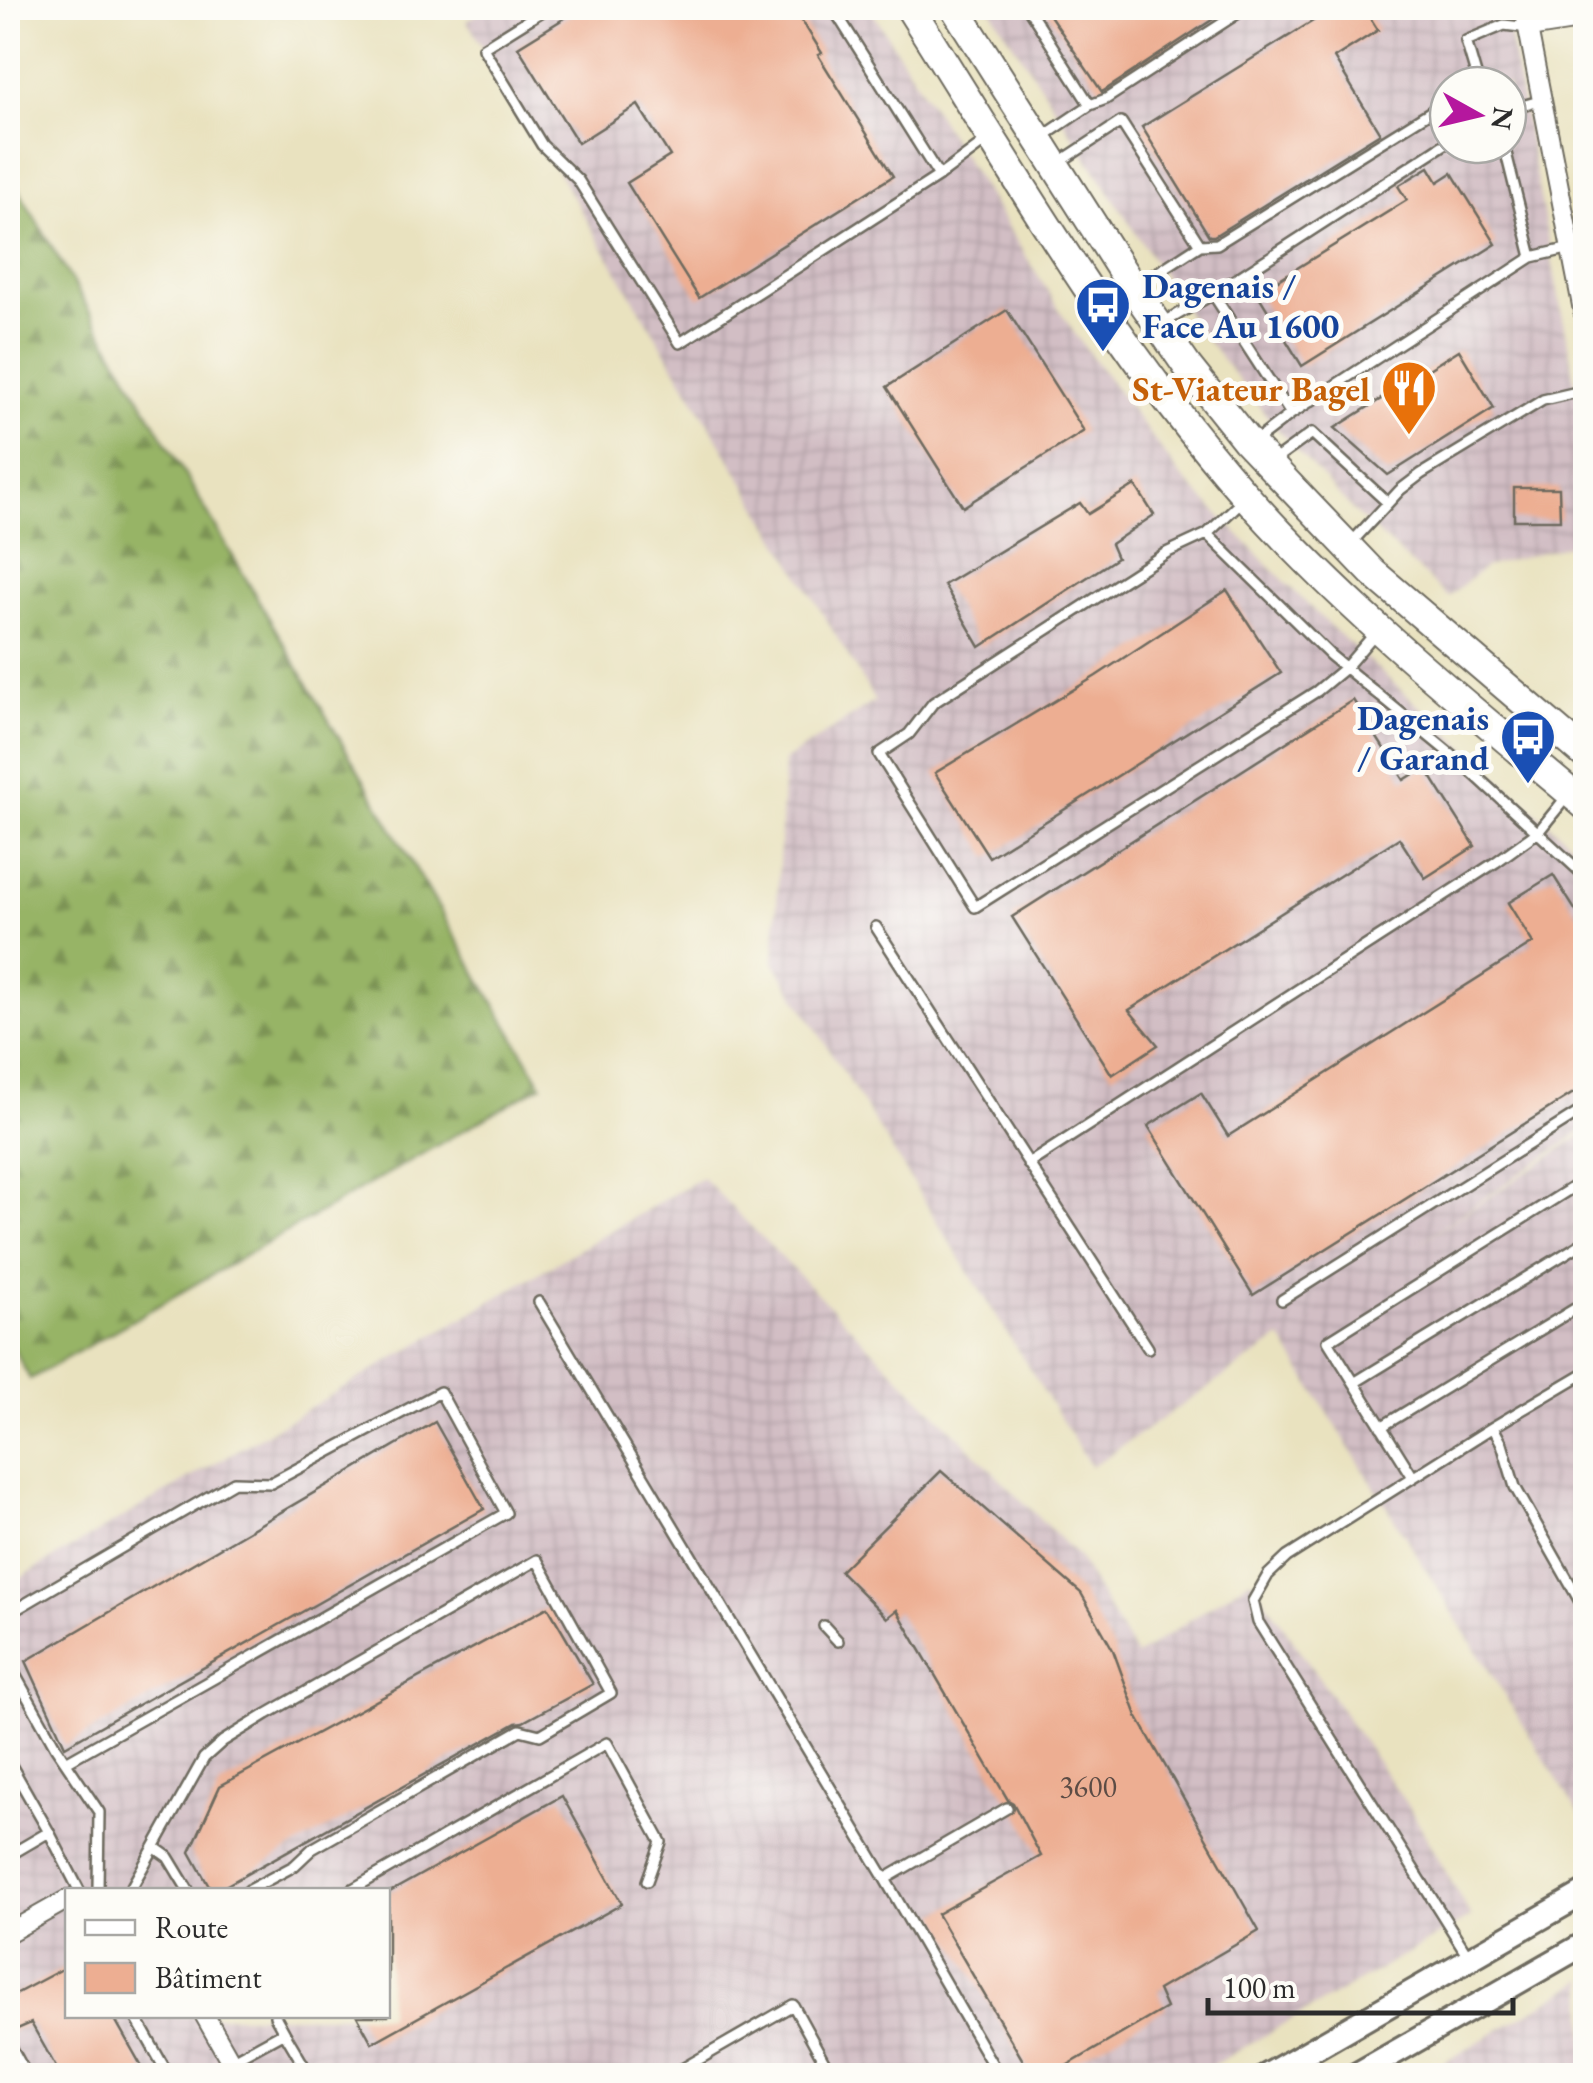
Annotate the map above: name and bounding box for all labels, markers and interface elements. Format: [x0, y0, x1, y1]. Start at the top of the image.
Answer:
north arrow [1428, 65, 1528, 165]
text: N [1483, 105, 1522, 133]
place label: Dagenais / Face Au 1600 [1142, 263, 1339, 348]
bus stop icon: Dagenais / Face Au 1600 [1073, 275, 1133, 354]
restaurant icon: St-Viateur Bagel [1379, 358, 1439, 437]
place label: St-Viateur Bagel [1132, 366, 1370, 411]
place label: Dagenais / Garand [1357, 695, 1490, 780]
bus stop icon: Dagenais / Garand [1498, 707, 1558, 786]
house number: 3600 [1059, 1767, 1117, 1806]
legend [65, 1888, 390, 2018]
text: Route [155, 1908, 228, 1947]
scale bar [1208, 1953, 1513, 2015]
text: Bâtiment [155, 1958, 262, 1997]
text: 100 m [1223, 1968, 1296, 2007]

